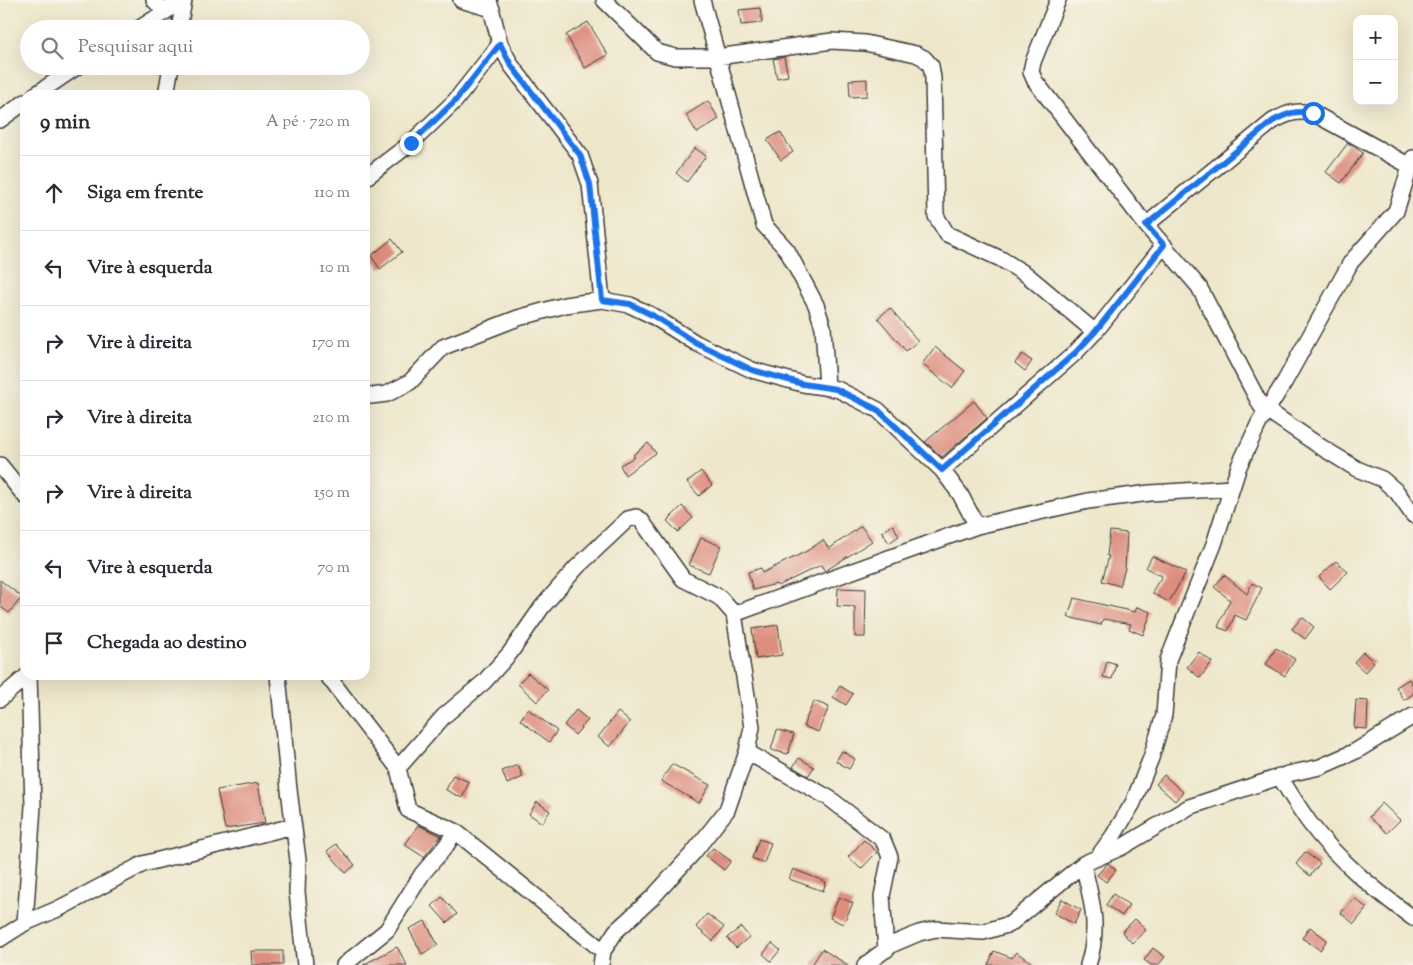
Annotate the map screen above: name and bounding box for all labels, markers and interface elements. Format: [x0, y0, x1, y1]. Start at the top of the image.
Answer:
map controls [1353, 15, 1398, 105]
button: + [1353, 15, 1398, 60]
search box [20, 20, 370, 75]
icon: search [38, 34, 66, 62]
text: Pesquisar aqui [78, 34, 193, 61]
button: − [1353, 60, 1398, 105]
route start [1302, 102, 1325, 125]
text: 9 min [40, 108, 90, 138]
text: A pé · 720 m [266, 111, 350, 134]
route end [400, 132, 423, 155]
icon: ahead [40, 179, 68, 207]
text: Siga em frente [87, 180, 203, 207]
text: 110 m [314, 182, 350, 205]
icon: left [40, 254, 68, 282]
text: Vire à esquerda [87, 255, 213, 282]
text: 10 m [320, 257, 350, 280]
icon: right [40, 329, 68, 357]
text: Vire à direita [87, 330, 192, 357]
text: 170 m [312, 332, 350, 355]
icon: right [40, 404, 68, 432]
text: Vire à direita [87, 405, 192, 432]
text: 210 m [312, 407, 350, 430]
icon: right [40, 479, 68, 507]
text: Vire à direita [87, 480, 192, 507]
text: 150 m [314, 482, 350, 505]
icon: left [40, 554, 68, 582]
text: Vire à esquerda [87, 555, 213, 582]
text: 70 m [317, 557, 350, 580]
icon: arrive [40, 629, 68, 657]
text: Chegada ao destino [87, 630, 247, 657]

